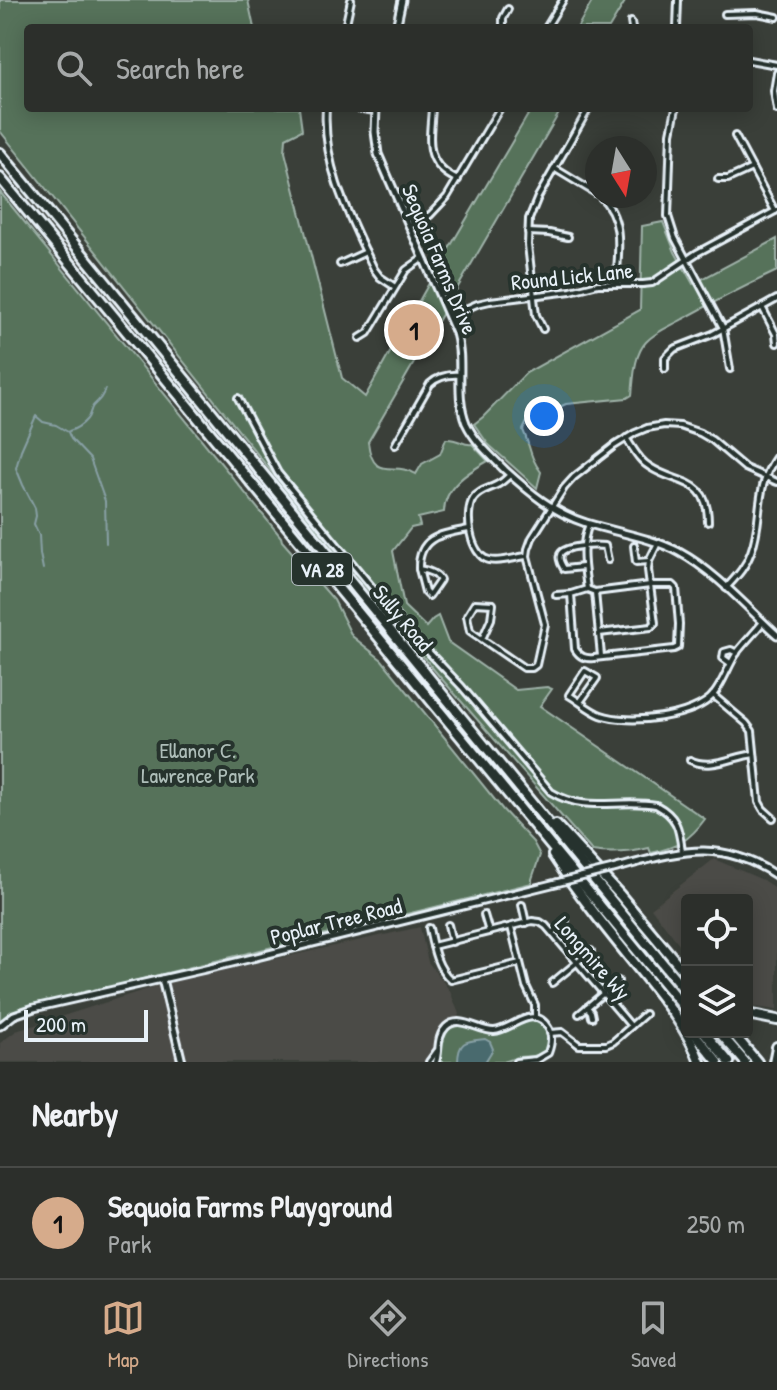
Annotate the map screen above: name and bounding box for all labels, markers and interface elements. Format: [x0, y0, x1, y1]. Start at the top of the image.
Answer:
search box [24, 24, 753, 112]
icon: search [52, 46, 96, 90]
text: Search here [116, 48, 244, 88]
north arrow [585, 136, 657, 208]
street label: Sequoia Farms Drive [395, 179, 485, 339]
street label: Round Lick Lane [509, 255, 635, 297]
pin: 1 [388, 300, 440, 360]
your location [524, 396, 564, 436]
road number: VA 28 [292, 553, 352, 585]
street label: Sully Road [366, 578, 440, 658]
park label: Ellanor C. Lawrence Park [141, 735, 255, 790]
street label: Poplar Tree Road [267, 890, 405, 952]
map controls [681, 894, 753, 1038]
button: locate [681, 894, 753, 966]
street label: Longmire Wy [548, 910, 638, 1006]
button: layers [681, 966, 753, 1038]
scale bar [24, 1006, 148, 1042]
text: 200 m [36, 1009, 86, 1039]
text: Nearby [32, 1091, 118, 1137]
text: Sequoia Farms Playground [108, 1186, 392, 1226]
text: 1 [53, 1206, 63, 1241]
text: 250 m [687, 1206, 745, 1241]
text: Park [108, 1226, 152, 1261]
tab: Map [101, 1296, 145, 1374]
tab: Directions [348, 1296, 429, 1374]
tab: Saved [631, 1296, 676, 1374]

